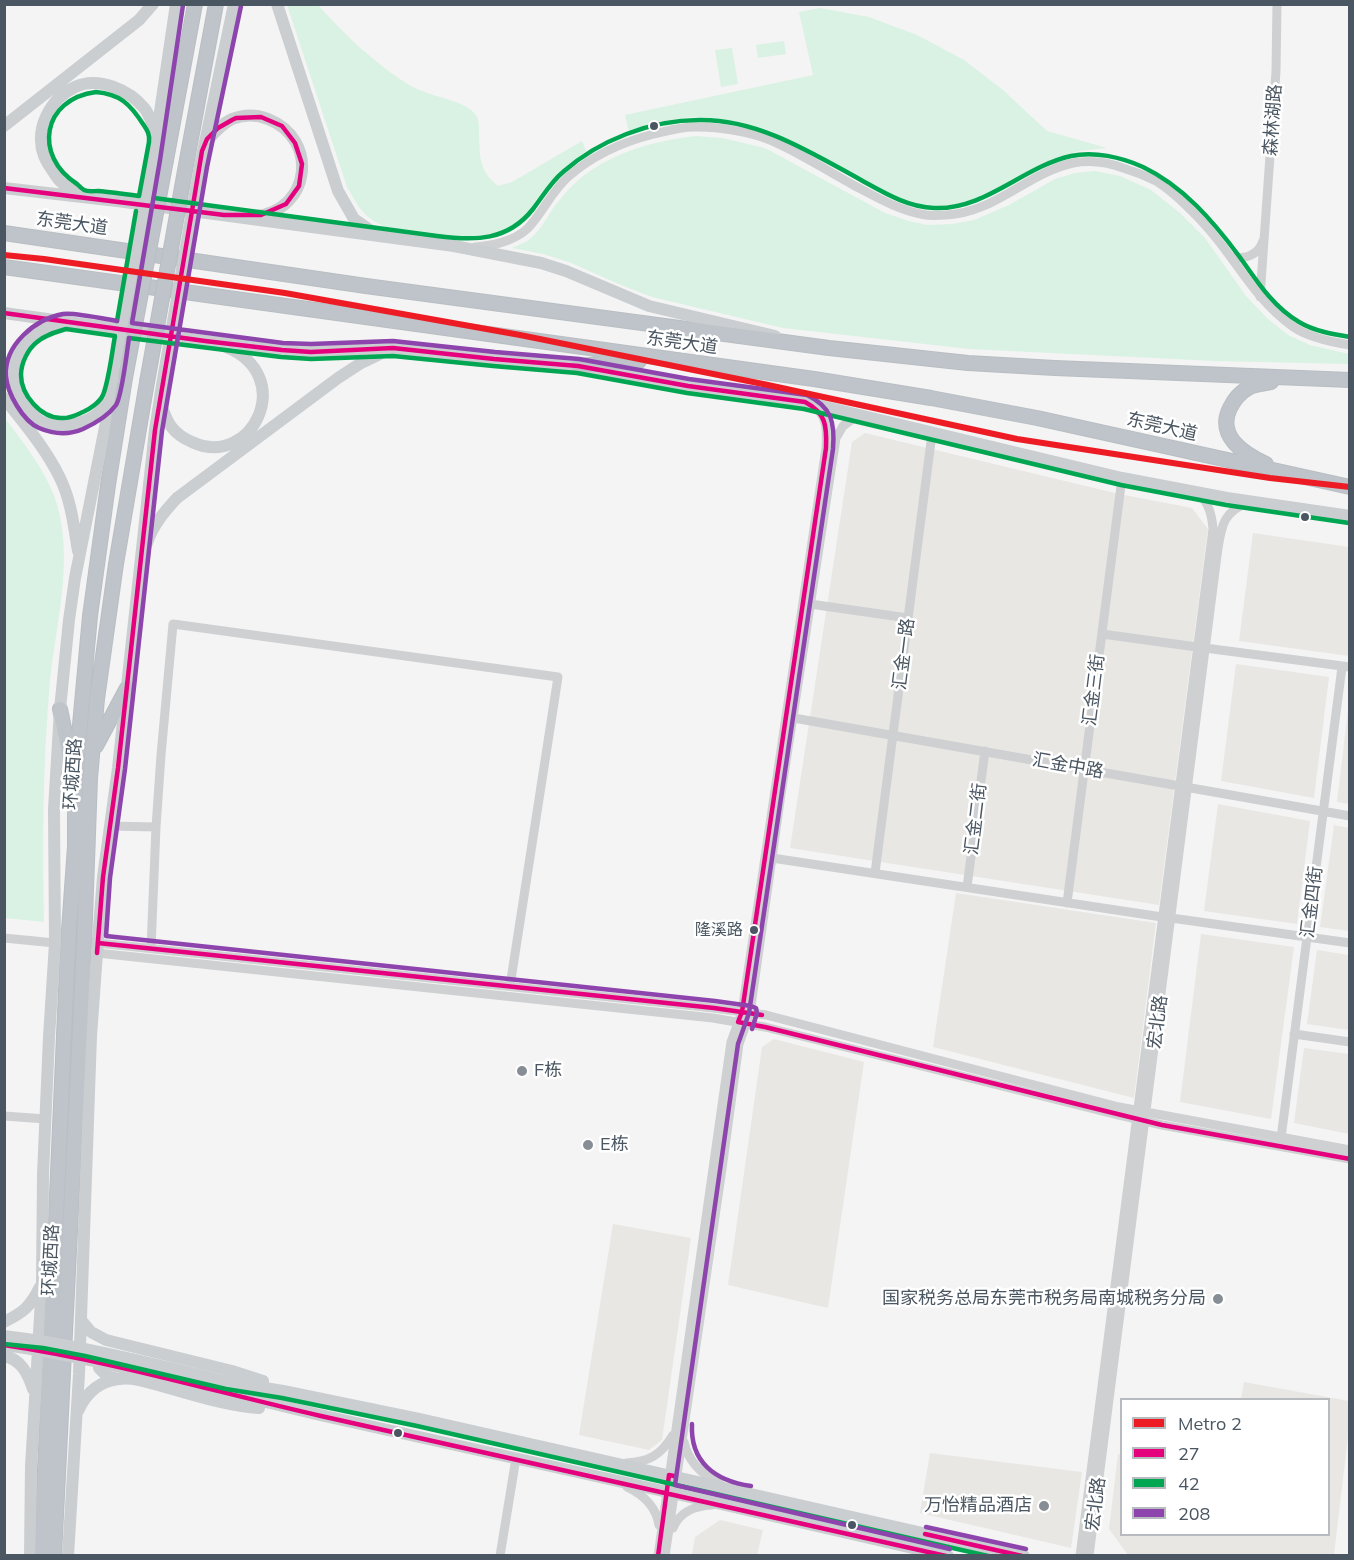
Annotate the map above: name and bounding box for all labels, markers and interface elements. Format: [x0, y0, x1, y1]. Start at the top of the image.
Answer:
street label: 森林湖路 [1260, 83, 1286, 157]
unlabelled marker [648, 120, 660, 132]
street label: 东莞大道 [35, 208, 109, 240]
street label: 东莞大道 [645, 327, 719, 359]
street label: 东莞大道 [1124, 408, 1200, 446]
unlabelled marker [1299, 511, 1311, 523]
street label: 汇金一路 [889, 617, 919, 691]
street label: 汇金三街 [1079, 653, 1109, 727]
street label: 环城西路 [60, 737, 86, 811]
street label: 汇金中路 [1031, 749, 1105, 783]
street label: 汇金二街 [961, 782, 991, 856]
street label: 汇金四街 [1297, 865, 1327, 939]
place label: 隆溪路 [695, 920, 743, 940]
marker: 隆溪路 [748, 924, 760, 936]
street label: 宏北路 [1144, 994, 1172, 1050]
place label: F栋 [534, 1060, 562, 1082]
marker: F栋 [515, 1064, 529, 1078]
place label: E栋 [600, 1134, 629, 1156]
marker: E栋 [581, 1138, 595, 1152]
street label: 环城西路 [38, 1223, 64, 1297]
place label: 国家税务总局东莞市税务局南城税务分局 [882, 1288, 1206, 1310]
marker: 国家税务总局东莞市税务局南城税务分局 [1211, 1292, 1225, 1306]
legend [1120, 1398, 1330, 1536]
text: Metro 2 [1178, 1412, 1242, 1435]
unlabelled marker [392, 1427, 404, 1439]
text: 27 [1178, 1442, 1200, 1465]
text: 42 [1178, 1472, 1200, 1495]
street label: 宏北路 [1082, 1476, 1110, 1532]
place label: 万怡精品酒店 [924, 1495, 1032, 1517]
marker: 万怡精品酒店 [1037, 1499, 1051, 1513]
text: 208 [1178, 1502, 1210, 1525]
unlabelled marker [846, 1519, 858, 1531]

